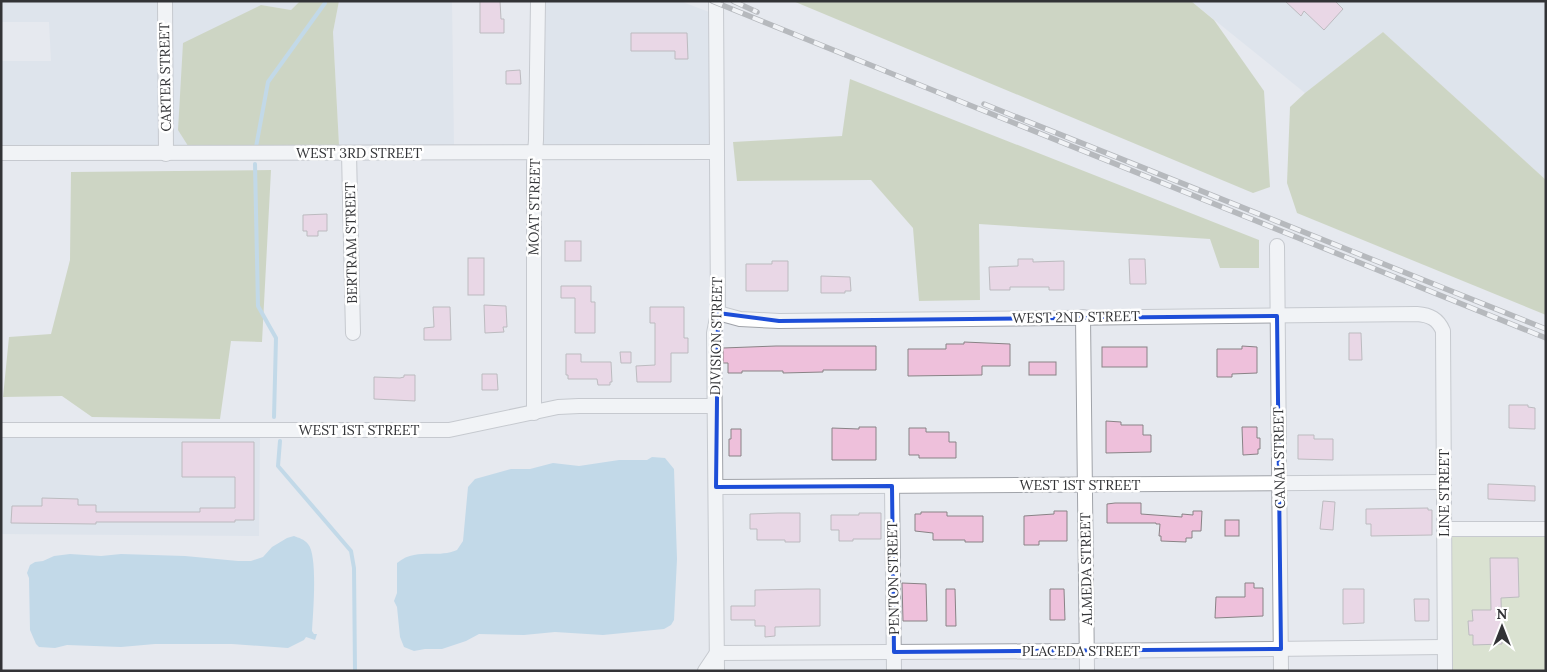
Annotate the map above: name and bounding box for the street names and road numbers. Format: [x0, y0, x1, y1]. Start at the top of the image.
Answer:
street label: CARTER STREET [155, 22, 175, 132]
street label: WEST 3RD STREET [296, 144, 422, 162]
street label: MOAT STREET [524, 158, 544, 256]
street label: BERTRAM STREET [341, 182, 361, 304]
street label: DIVISION STREET [706, 276, 726, 396]
street label: WEST 2ND STREET [1012, 307, 1140, 327]
street label: CANAL STREET [1269, 407, 1289, 509]
street label: WEST 1ST STREET [299, 421, 420, 439]
street label: LINE STREET [1435, 449, 1453, 537]
street label: WEST 1ST STREET [1020, 476, 1141, 494]
street label: ALMEDA STREET [1076, 512, 1096, 627]
street label: PENTON STREET [883, 521, 903, 635]
street label: PLACEDA STREET [1022, 642, 1140, 660]

